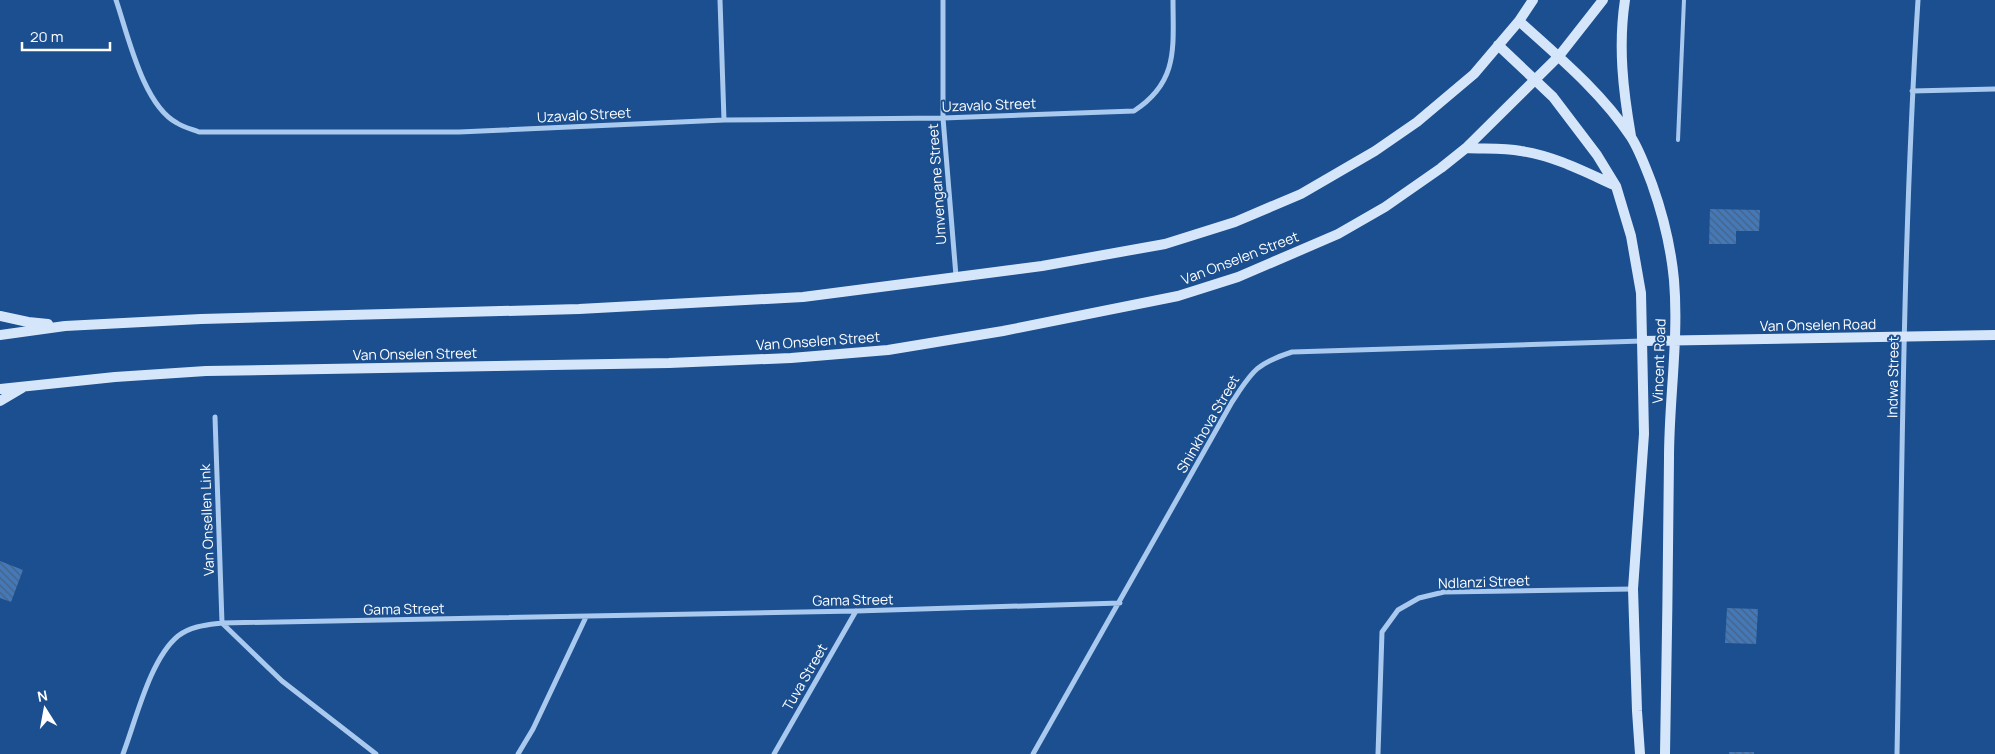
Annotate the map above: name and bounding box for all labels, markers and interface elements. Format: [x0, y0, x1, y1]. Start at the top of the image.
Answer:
scale bar [22, 20, 110, 52]
text: 20 m [30, 26, 63, 47]
street label: Uzavalo Street [942, 93, 1037, 116]
street label: Uzavalo Street [536, 103, 632, 126]
street label: Umvengane Street [923, 123, 950, 245]
street label: Van Onselen Street [1178, 226, 1302, 289]
street label: Van Onselen Road [1760, 314, 1876, 335]
street label: Vincent Road [1648, 318, 1669, 404]
street label: Van Onselen Street [755, 327, 881, 354]
street label: Indwa Street [1882, 336, 1903, 418]
street label: Van Onselen Street [353, 343, 478, 364]
street label: Shinkhova Street [1172, 371, 1244, 476]
street label: Van Onsellen Link [195, 463, 218, 576]
street label: Ndlanzi Street [1438, 570, 1531, 593]
street label: Gama Street [812, 589, 894, 610]
street label: Gama Street [363, 598, 445, 619]
street label: Tuva Street [778, 639, 832, 714]
north arrow [20, 684, 70, 734]
text: N [36, 685, 49, 706]

